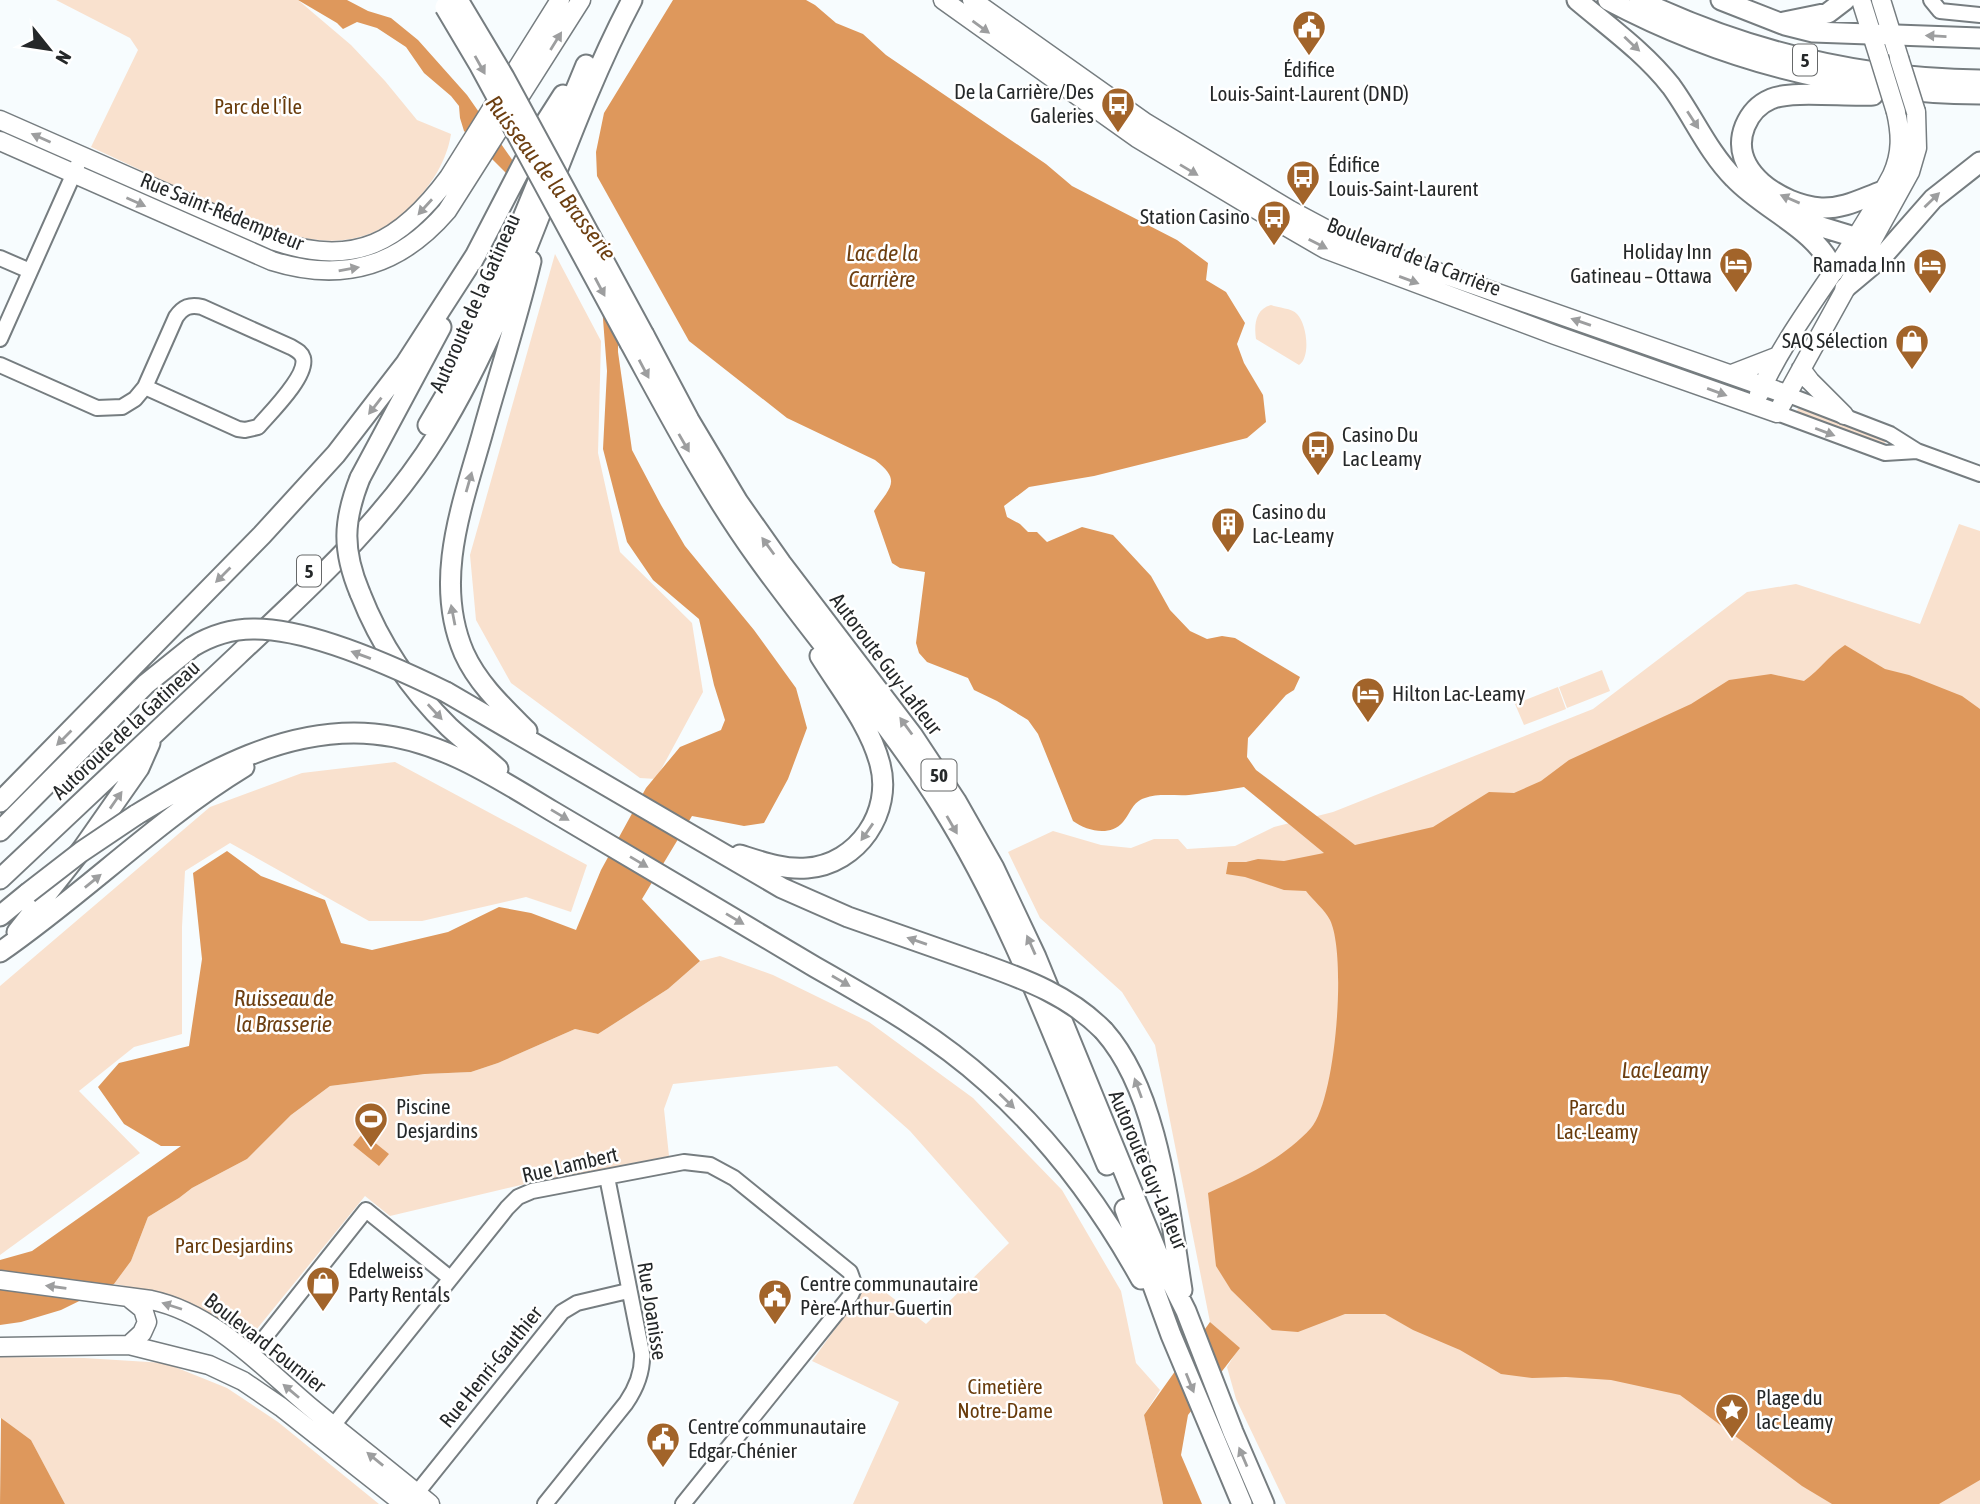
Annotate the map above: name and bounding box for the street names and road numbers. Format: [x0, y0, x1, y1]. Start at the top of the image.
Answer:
road number: 5 [1793, 44, 1817, 76]
street label: Rue Saint-Rédempteur [137, 167, 308, 255]
street label: Autoroute de la Gatineau [424, 210, 524, 395]
street label: Boulevard de la Carrière [1324, 212, 1505, 300]
road number: 5 [297, 556, 321, 586]
street label: Autoroute Guy-Lafleur [826, 588, 948, 739]
street label: Autoroute de la Gatineau [47, 655, 204, 804]
road number: 50 [922, 760, 956, 790]
street label: Autoroute Guy-Lafleur [1105, 1086, 1194, 1254]
street label: Rue Lambert [520, 1141, 620, 1187]
street label: Rue Joanisse [633, 1260, 673, 1362]
street label: Boulevard Fournier [200, 1288, 332, 1397]
street label: Rue Henri-Gauthier [434, 1300, 547, 1432]

